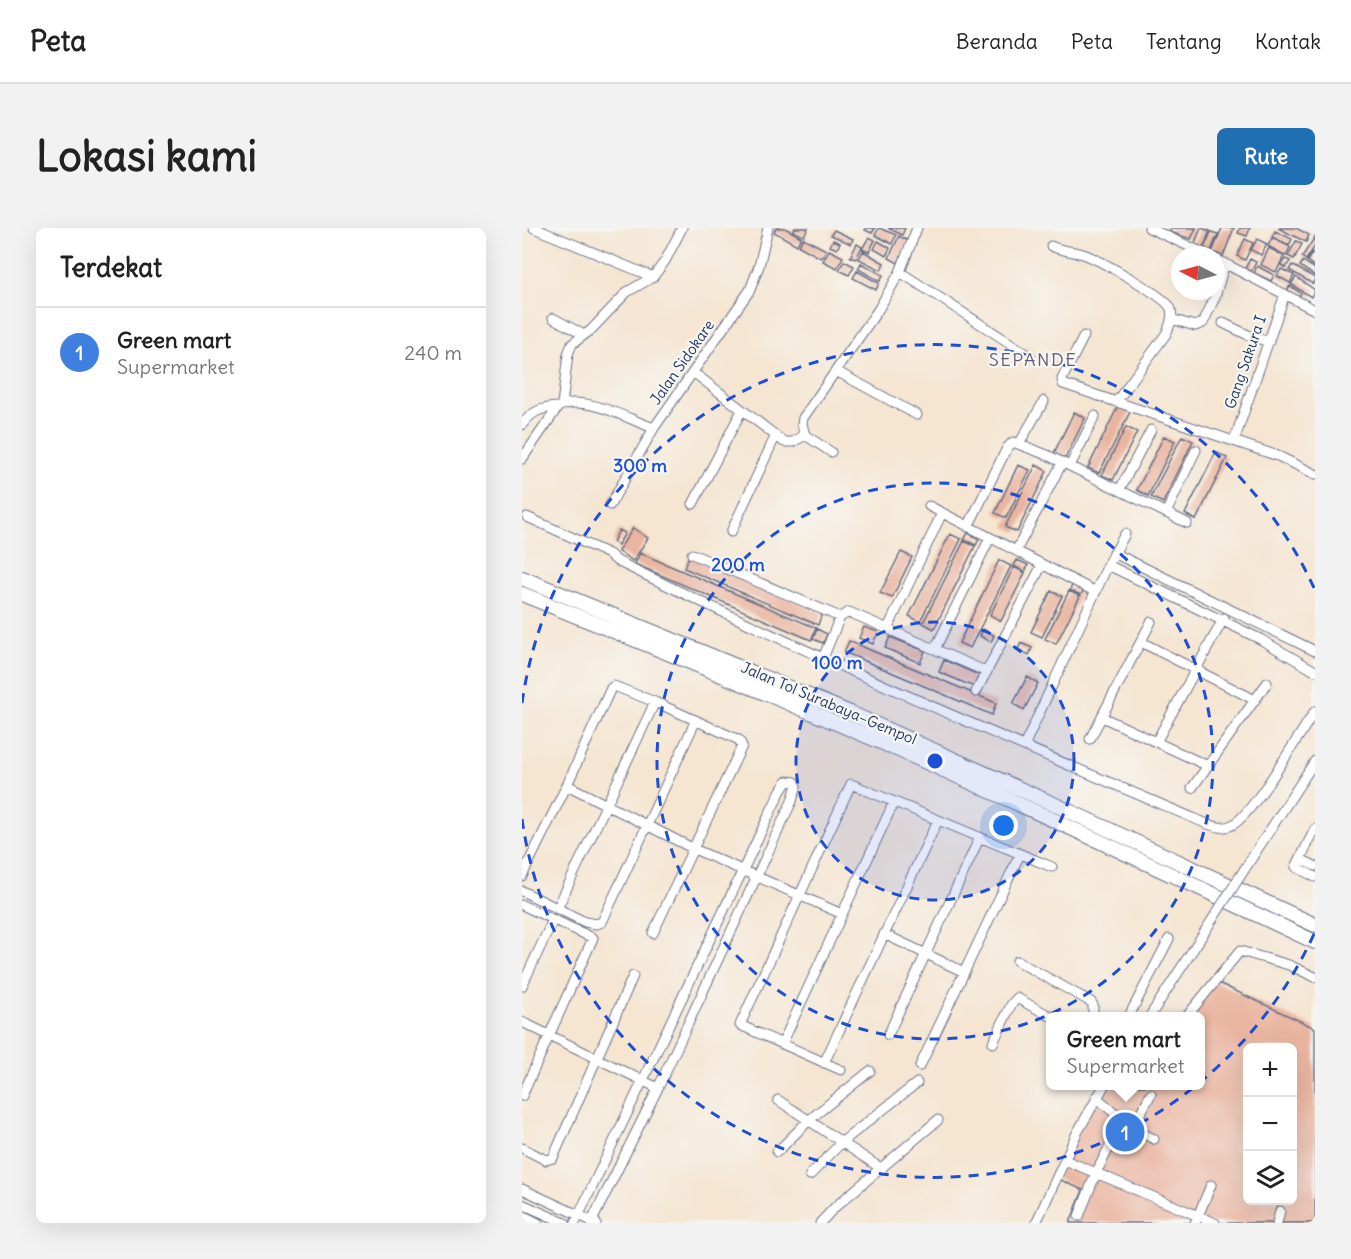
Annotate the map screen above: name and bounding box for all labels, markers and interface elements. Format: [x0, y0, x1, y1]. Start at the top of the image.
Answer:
text: Peta [30, 23, 86, 59]
text: Beranda [956, 28, 1038, 55]
text: Peta [1071, 28, 1113, 55]
text: Tentang [1146, 28, 1222, 55]
text: Kontak [1255, 28, 1321, 55]
button: Rute [1217, 128, 1315, 185]
text: Lokasi kami [36, 130, 257, 182]
north arrow [1171, 246, 1225, 300]
text: Terdekat [60, 251, 162, 284]
street label: Gang Sakura I [1220, 313, 1270, 411]
street label: Jalan Sidokare [646, 316, 718, 408]
text: Green mart [117, 326, 231, 354]
text: 1 [76, 340, 83, 365]
text: 240 m [404, 340, 462, 365]
district label: SEPANDE [989, 348, 1077, 371]
text: Supermarket [117, 354, 235, 379]
text: 300 m [613, 454, 667, 477]
text: 200 m [711, 553, 765, 576]
text: 100 m [812, 651, 863, 674]
street label: Jalan Tol Surabaya–Gempol [738, 657, 920, 749]
centre of rings [925, 751, 945, 771]
your location [989, 811, 1018, 840]
popup [1046, 1012, 1205, 1090]
text: Green mart [1067, 1025, 1181, 1053]
map controls [1243, 1043, 1297, 1205]
button: + [1243, 1043, 1297, 1097]
text: Supermarket [1067, 1053, 1184, 1078]
button: − [1243, 1097, 1297, 1151]
pin: 1 [1106, 1110, 1144, 1154]
button: layers [1243, 1151, 1297, 1205]

